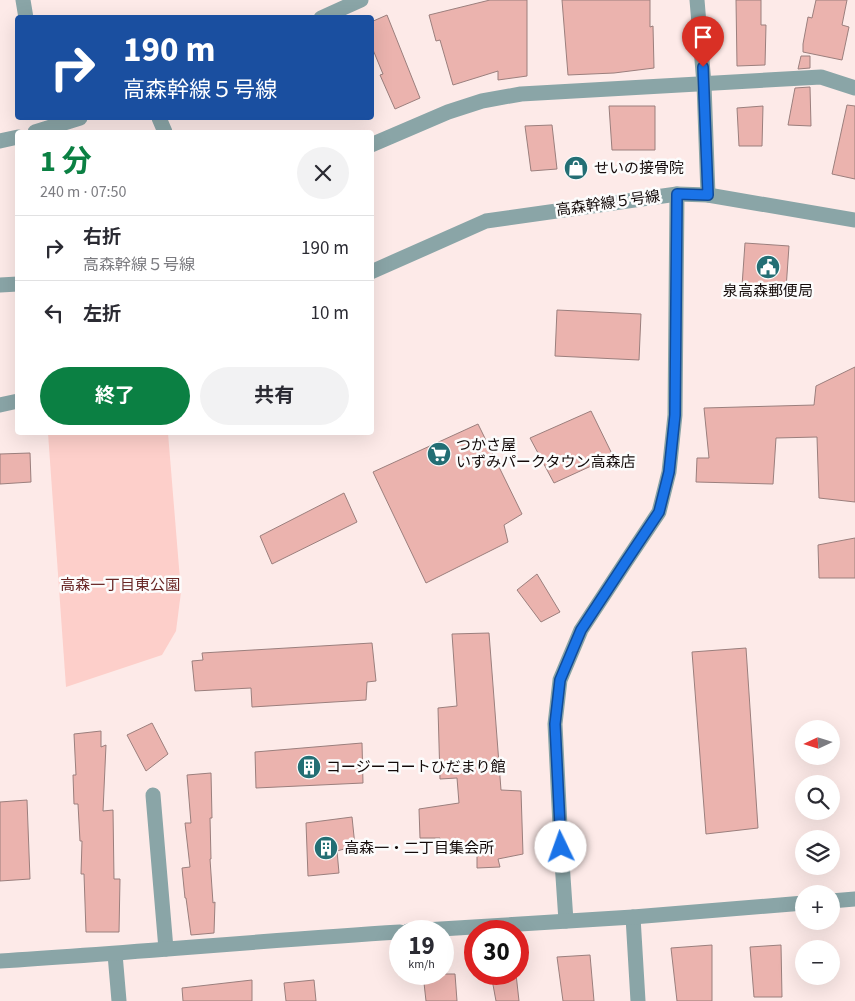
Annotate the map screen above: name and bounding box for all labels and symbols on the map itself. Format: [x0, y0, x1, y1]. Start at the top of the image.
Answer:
pin [682, 16, 724, 67]
shop icon: せいの接骨院 [563, 155, 589, 181]
place label: せいの接骨院 [594, 158, 684, 179]
street label: 高森幹線５号線 [555, 186, 662, 221]
public building icon: 泉高森郵便局 [755, 254, 781, 280]
place label: 泉高森郵便局 [723, 281, 813, 302]
place label: つかさ屋 いずみパークタウン高森店 [456, 435, 635, 473]
supermarket icon: つかさ屋 いずみパークタウン高森店 [426, 441, 452, 467]
park label: 高森一丁目東公園 [60, 575, 180, 596]
north arrow [795, 720, 840, 765]
building icon: コージーコートひだまり館 [296, 754, 322, 780]
place label: コージーコートひだまり館 [326, 757, 505, 778]
position arrow [534, 820, 586, 872]
building icon: 高森一・二丁目集会所 [313, 835, 339, 861]
place label: 高森一・二丁目集会所 [344, 838, 494, 859]
speed limit sign: 30 [464, 920, 529, 985]

